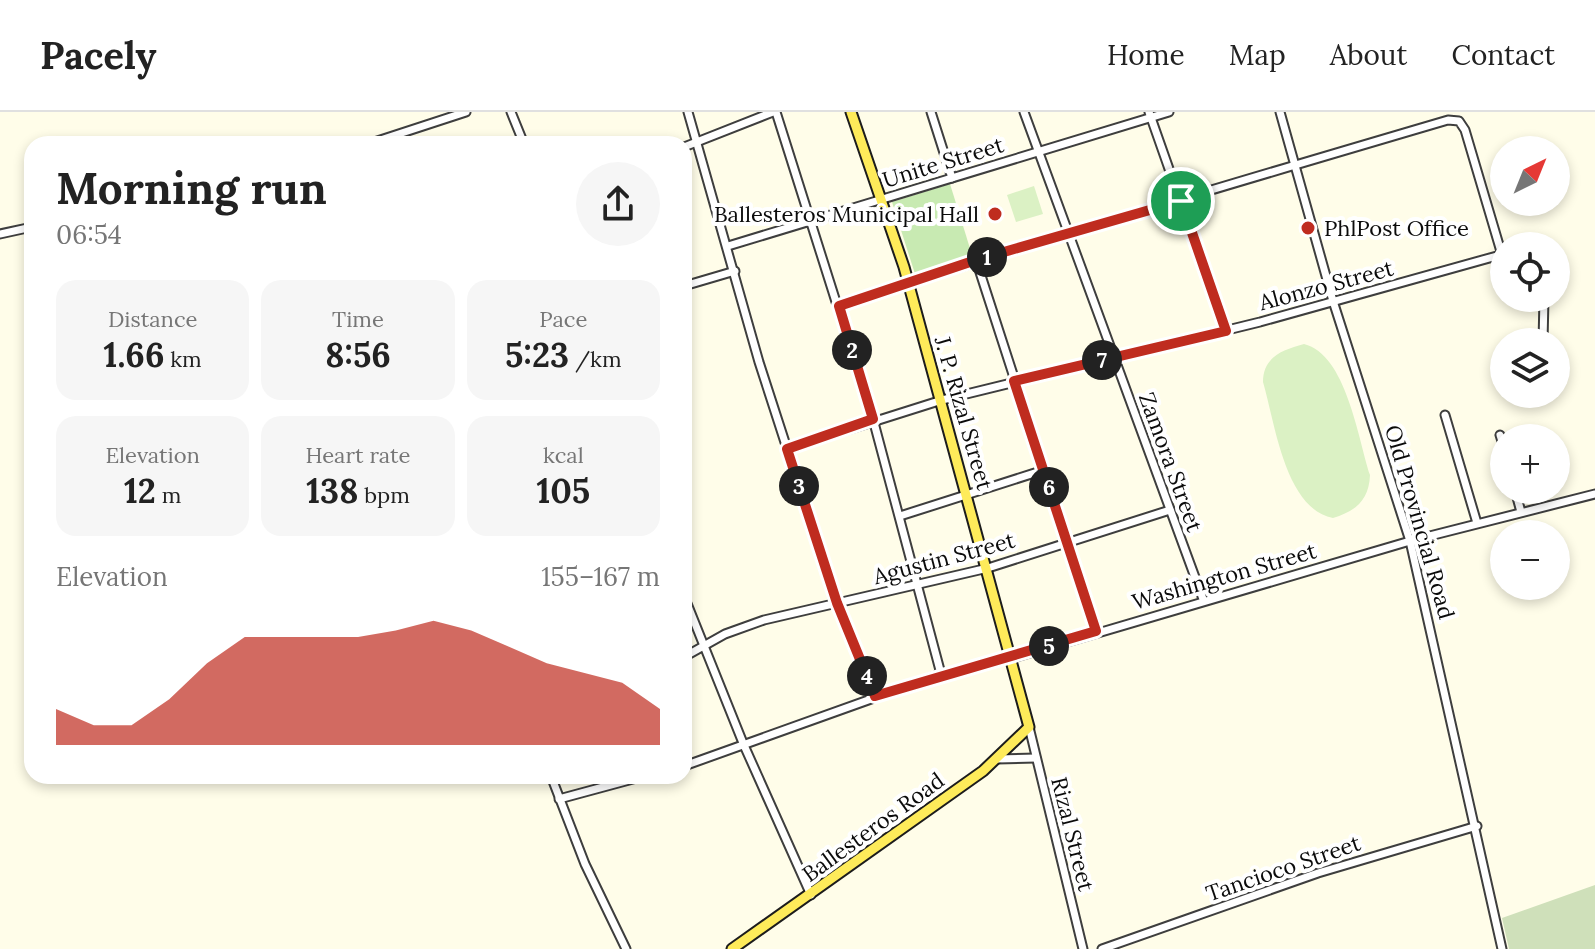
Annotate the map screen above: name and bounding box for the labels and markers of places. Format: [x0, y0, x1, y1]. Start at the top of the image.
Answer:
pin [1147, 167, 1215, 235]
place label: Ballesteros Municipal Hall [714, 200, 979, 228]
marker: Ballesteros Municipal Hall [986, 205, 1004, 223]
place label: PhlPost Office [1324, 214, 1469, 242]
marker: PhlPost Office [1299, 219, 1317, 237]
pin: 1 [967, 237, 1007, 277]
pin: 2 [832, 330, 872, 370]
pin: 7 [1082, 340, 1122, 380]
pin: 3 [779, 466, 819, 506]
pin: 6 [1029, 467, 1069, 507]
pin: 5 [1029, 626, 1069, 666]
pin: 4 [847, 656, 887, 696]

